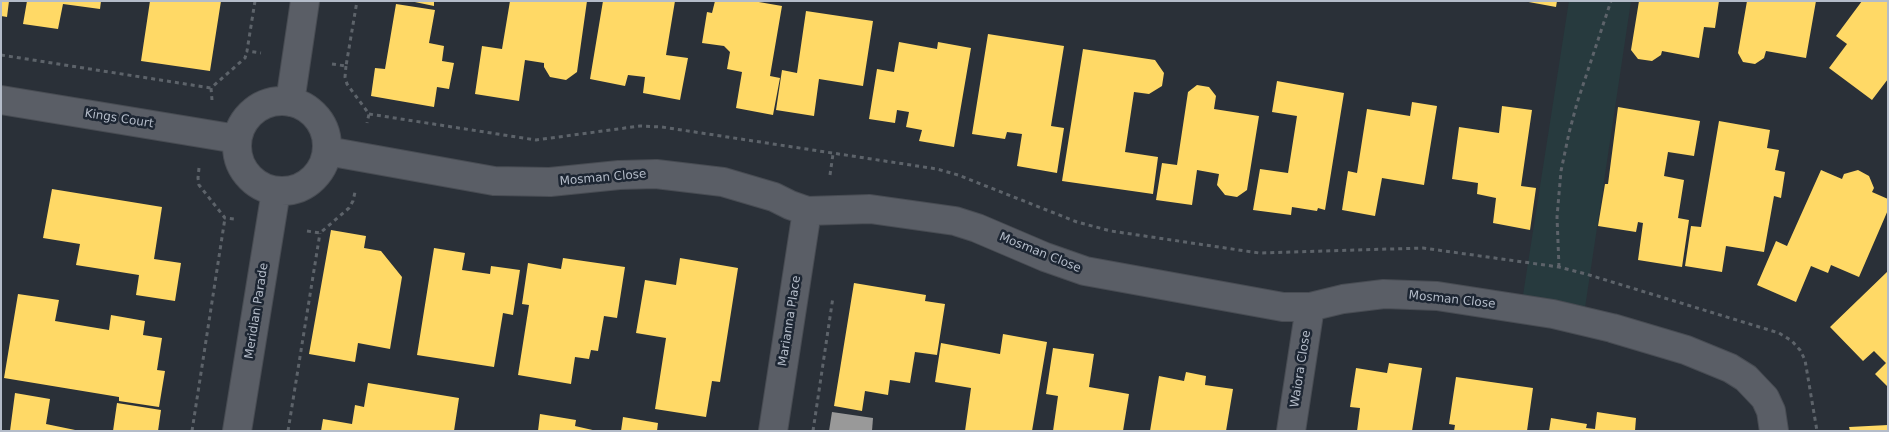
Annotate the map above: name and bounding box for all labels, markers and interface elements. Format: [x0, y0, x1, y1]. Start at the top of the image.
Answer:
street label: Kings Court [84, 106, 154, 132]
street label: Mosman Close [559, 167, 647, 189]
street label: Mosman Close [997, 230, 1083, 276]
street label: Meridian Parade [242, 262, 272, 360]
street label: Marianna Place [776, 275, 804, 367]
street label: Mosman Close [1408, 288, 1496, 312]
street label: Waiora Close [1288, 329, 1314, 409]

